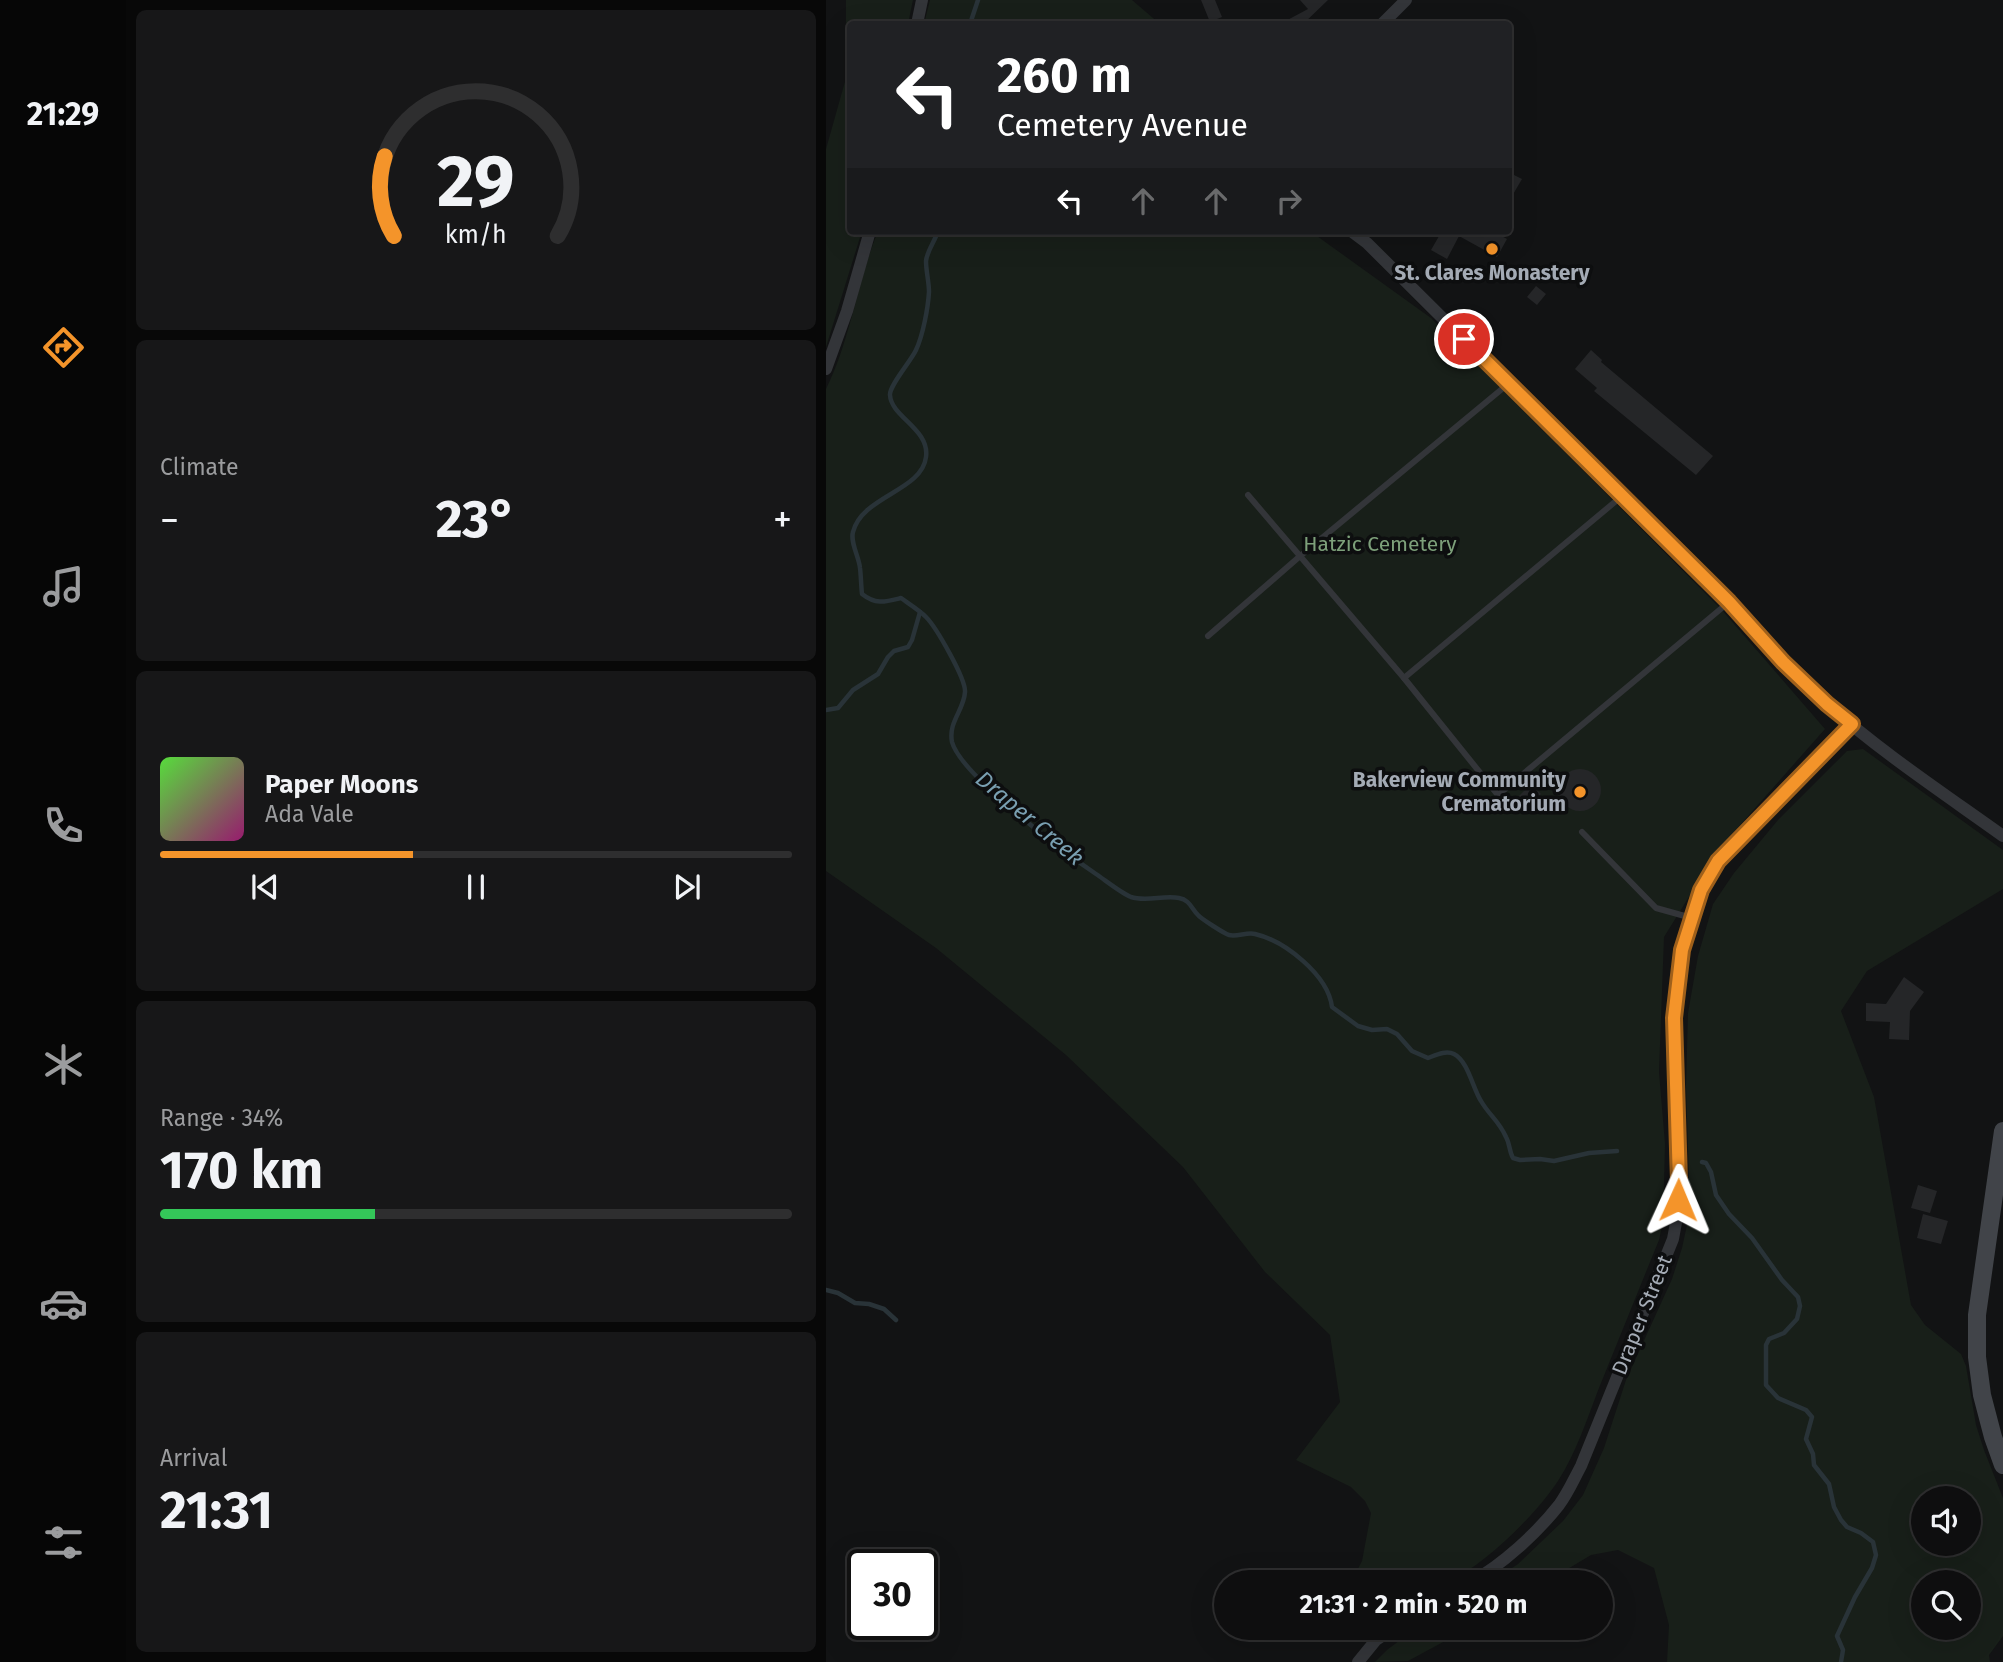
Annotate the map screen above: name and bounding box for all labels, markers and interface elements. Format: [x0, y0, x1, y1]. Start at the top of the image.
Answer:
text: 260 m [997, 46, 1132, 105]
icon: left [882, 49, 973, 140]
text: 21:29 [27, 95, 99, 133]
text: Cemetery Avenue [997, 106, 1248, 144]
text: 29 [437, 139, 515, 226]
icon: left [1051, 182, 1089, 220]
icon: ahead [1124, 182, 1162, 220]
icon: ahead [1197, 182, 1235, 220]
icon: right [1270, 182, 1308, 220]
text: km/h [445, 220, 507, 250]
marker: St. Clares Monastery [1484, 241, 1500, 257]
place label: St. Clares Monastery [1394, 260, 1590, 286]
pin [1434, 309, 1494, 369]
icon: arrive [1445, 320, 1483, 358]
icon: directions [39, 323, 88, 372]
text: Climate [160, 453, 239, 481]
text: 23° [436, 488, 516, 551]
text: − [160, 497, 179, 543]
text: + [773, 497, 792, 543]
park label: Hatzic Cemetery [1303, 531, 1457, 557]
icon: music [39, 562, 88, 611]
water label: Draper Creek [970, 765, 1090, 871]
place label: Bakerview Community Crematorium [1353, 767, 1566, 817]
text: Paper Moons [265, 769, 418, 800]
marker: Bakerview Community Crematorium [1572, 784, 1588, 800]
text: Ada Vale [265, 800, 354, 828]
icon: phone [39, 801, 88, 850]
icon: previous [246, 868, 284, 906]
icon: pause [457, 868, 495, 906]
icon: next [668, 868, 706, 906]
icon: climate [39, 1040, 88, 1089]
text: Range · 34% [160, 1104, 283, 1132]
text: 170 km [160, 1139, 323, 1202]
position arrow [1641, 1163, 1715, 1237]
street label: Draper Street [1606, 1251, 1678, 1379]
icon: car [39, 1279, 88, 1328]
text: Arrival [160, 1444, 227, 1472]
text: 21:31 [160, 1479, 273, 1542]
map controls [1911, 1486, 1981, 1640]
button: sound [1911, 1486, 1981, 1556]
icon: filters [39, 1518, 88, 1567]
speed limit sign: 30 [847, 1549, 938, 1640]
button: search [1911, 1570, 1981, 1640]
text: 21:31 · 2 min · 520 m [1300, 1589, 1528, 1620]

